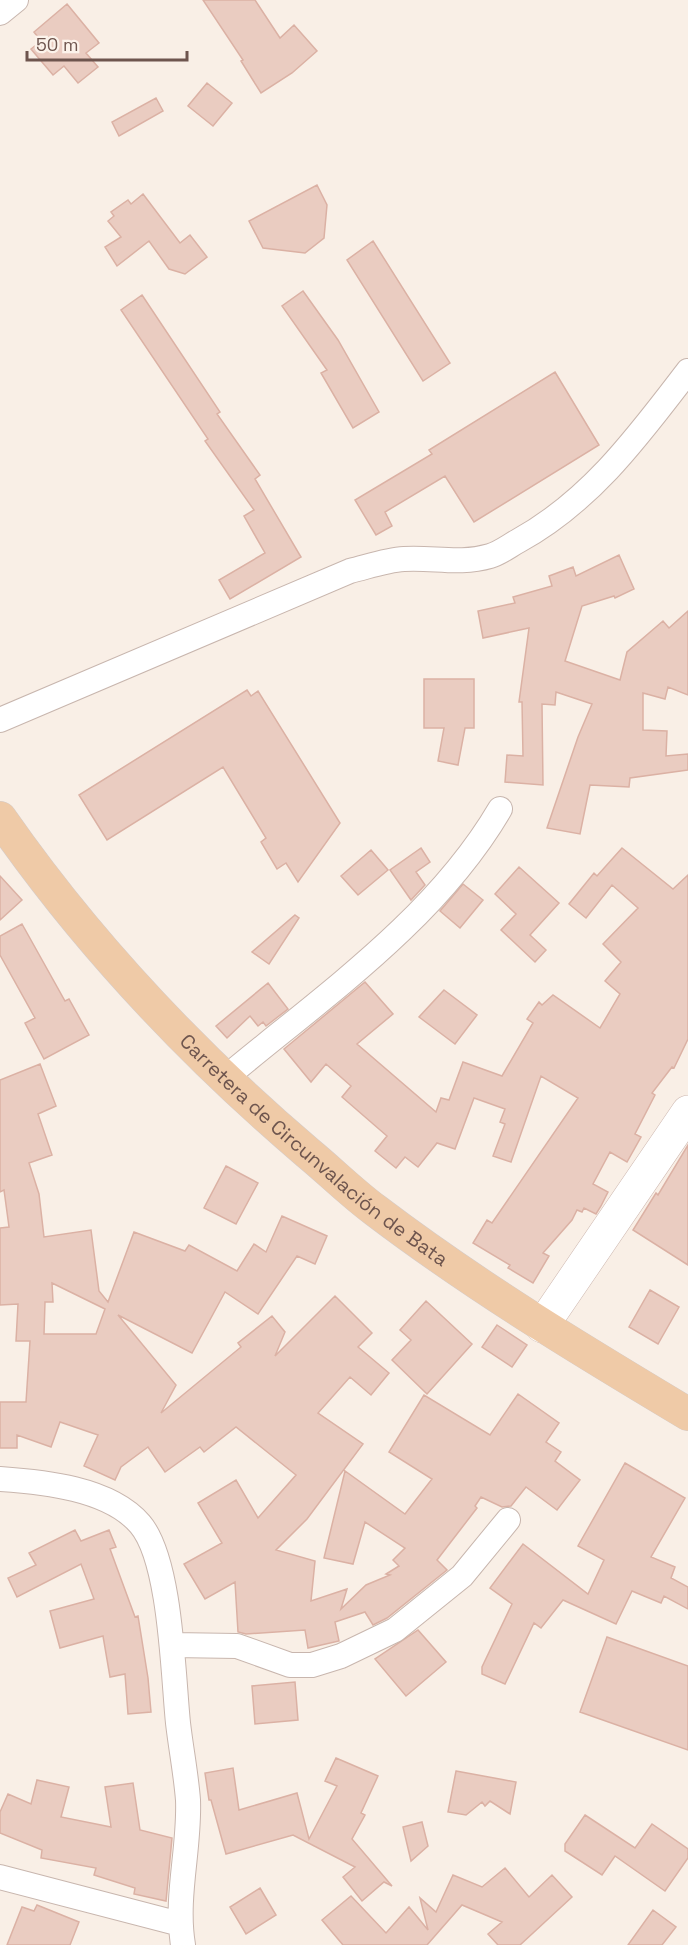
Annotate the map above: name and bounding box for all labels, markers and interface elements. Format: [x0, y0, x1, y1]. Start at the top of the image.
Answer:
scale bar [27, 24, 188, 62]
text: 50 m [36, 33, 78, 56]
street label: Carretera de Circunvalación de Bata [174, 1028, 453, 1272]

